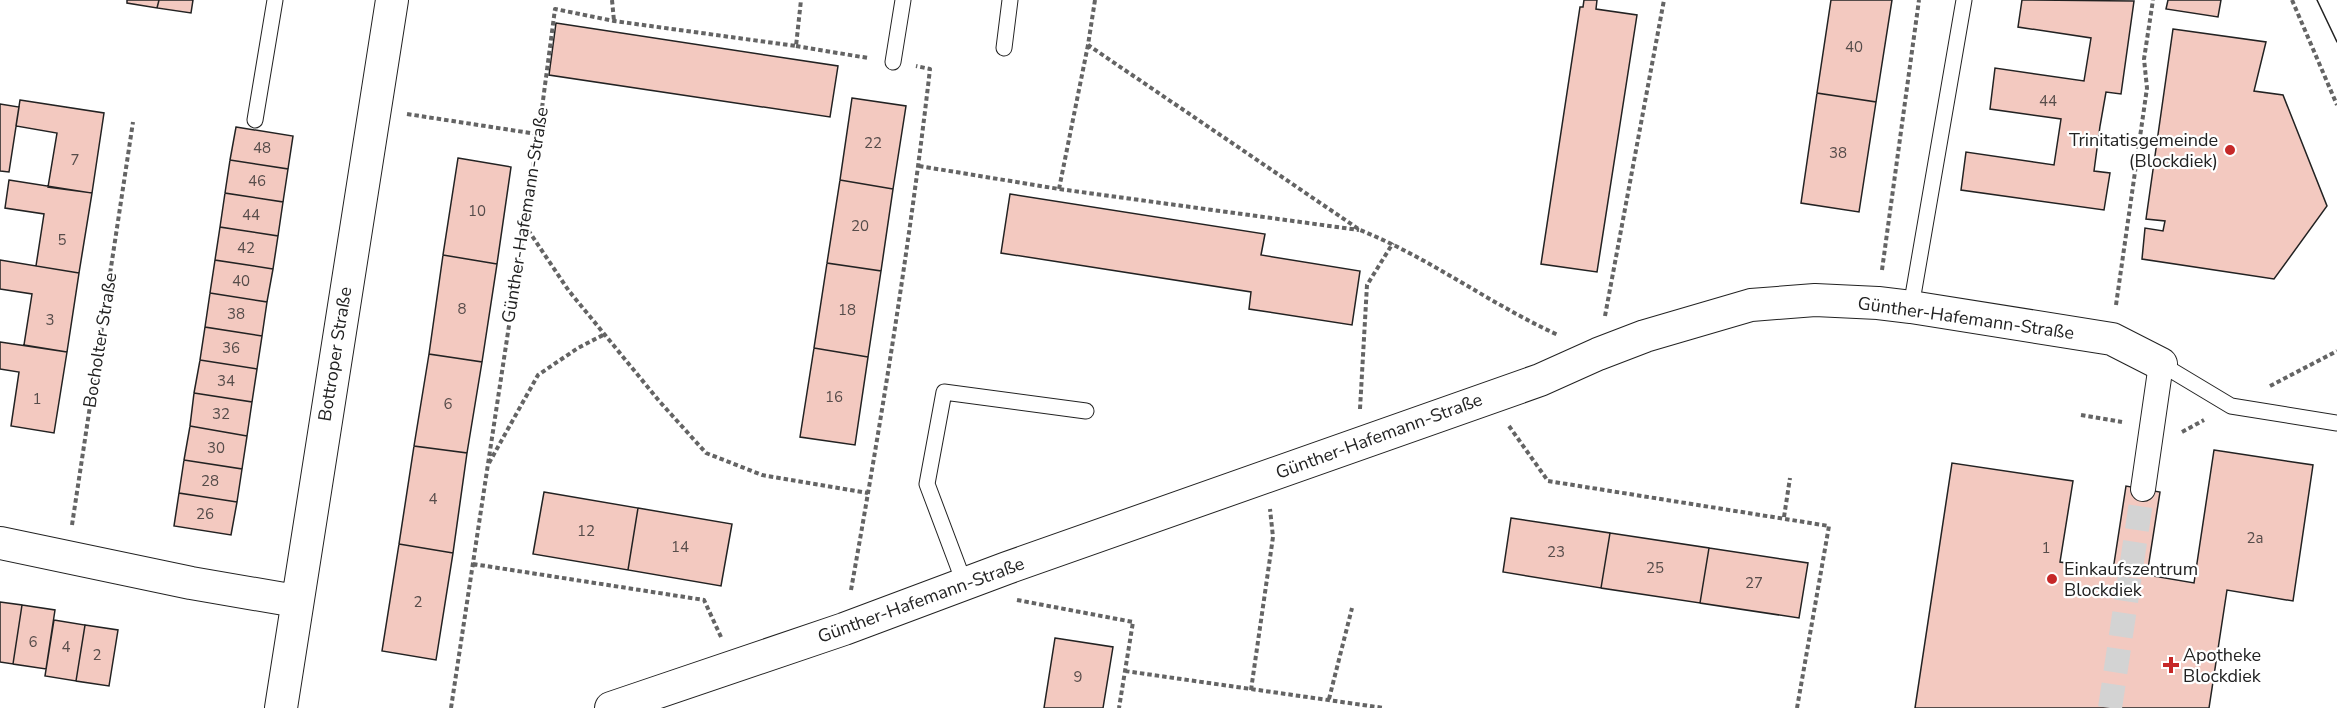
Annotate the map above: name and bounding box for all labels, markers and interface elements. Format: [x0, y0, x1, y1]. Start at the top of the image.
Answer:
house number: 40 [1845, 37, 1863, 57]
house number: 44 [2039, 91, 2057, 111]
street label: Günther-Hafemann-Straße [496, 105, 554, 325]
place label: Trinitatisgemeinde (Blockdiek) [2069, 128, 2218, 173]
house number: 22 [864, 133, 882, 153]
house number: 48 [253, 138, 271, 158]
house number: 38 [1829, 143, 1847, 163]
marker: Trinitatisgemeinde (Blockdiek) [2223, 143, 2237, 157]
house number: 7 [70, 150, 80, 170]
house number: 46 [248, 171, 266, 191]
house number: 10 [468, 201, 486, 221]
house number: 44 [242, 205, 260, 225]
house number: 20 [851, 216, 869, 236]
house number: 5 [57, 230, 67, 250]
house number: 42 [237, 238, 255, 258]
street label: Bocholter Straße [77, 271, 123, 409]
house number: 40 [232, 271, 250, 291]
street label: Bottroper Straße [313, 285, 357, 423]
street label: Günther-Hafemann-Straße [1856, 291, 2076, 345]
house number: 8 [457, 299, 467, 319]
house number: 18 [838, 300, 856, 320]
house number: 38 [227, 304, 245, 324]
house number: 3 [45, 310, 55, 330]
house number: 36 [222, 338, 240, 358]
house number: 34 [217, 371, 235, 391]
house number: 16 [825, 387, 843, 407]
street label: Günther-Hafemann-Straße [1272, 387, 1486, 485]
house number: 1 [32, 389, 42, 409]
house number: 6 [443, 394, 453, 414]
house number: 32 [212, 404, 230, 424]
house number: 30 [207, 438, 225, 458]
house number: 28 [201, 471, 219, 491]
house number: 4 [428, 489, 438, 509]
house number: 26 [196, 504, 214, 524]
house number: 12 [577, 521, 595, 541]
house number: 2a [2247, 528, 2263, 548]
house number: 14 [671, 537, 689, 557]
house number: 1 [2041, 538, 2051, 558]
house number: 23 [1547, 542, 1565, 562]
street label: Günther-Hafemann-Straße [814, 551, 1028, 649]
place label: Einkaufszentrum Blockdiek [2064, 557, 2198, 602]
house number: 25 [1646, 558, 1664, 578]
marker: Einkaufszentrum Blockdiek [2045, 572, 2059, 586]
house number: 27 [1745, 573, 1763, 593]
house number: 2 [413, 592, 423, 612]
house number: 6 [28, 632, 38, 652]
house number: 4 [61, 637, 71, 657]
place label: Apotheke Blockdiek [2183, 643, 2262, 688]
house number: 2 [92, 645, 102, 665]
marker: Apotheke Blockdiek [2164, 658, 2178, 672]
house number: 9 [1073, 667, 1083, 687]

